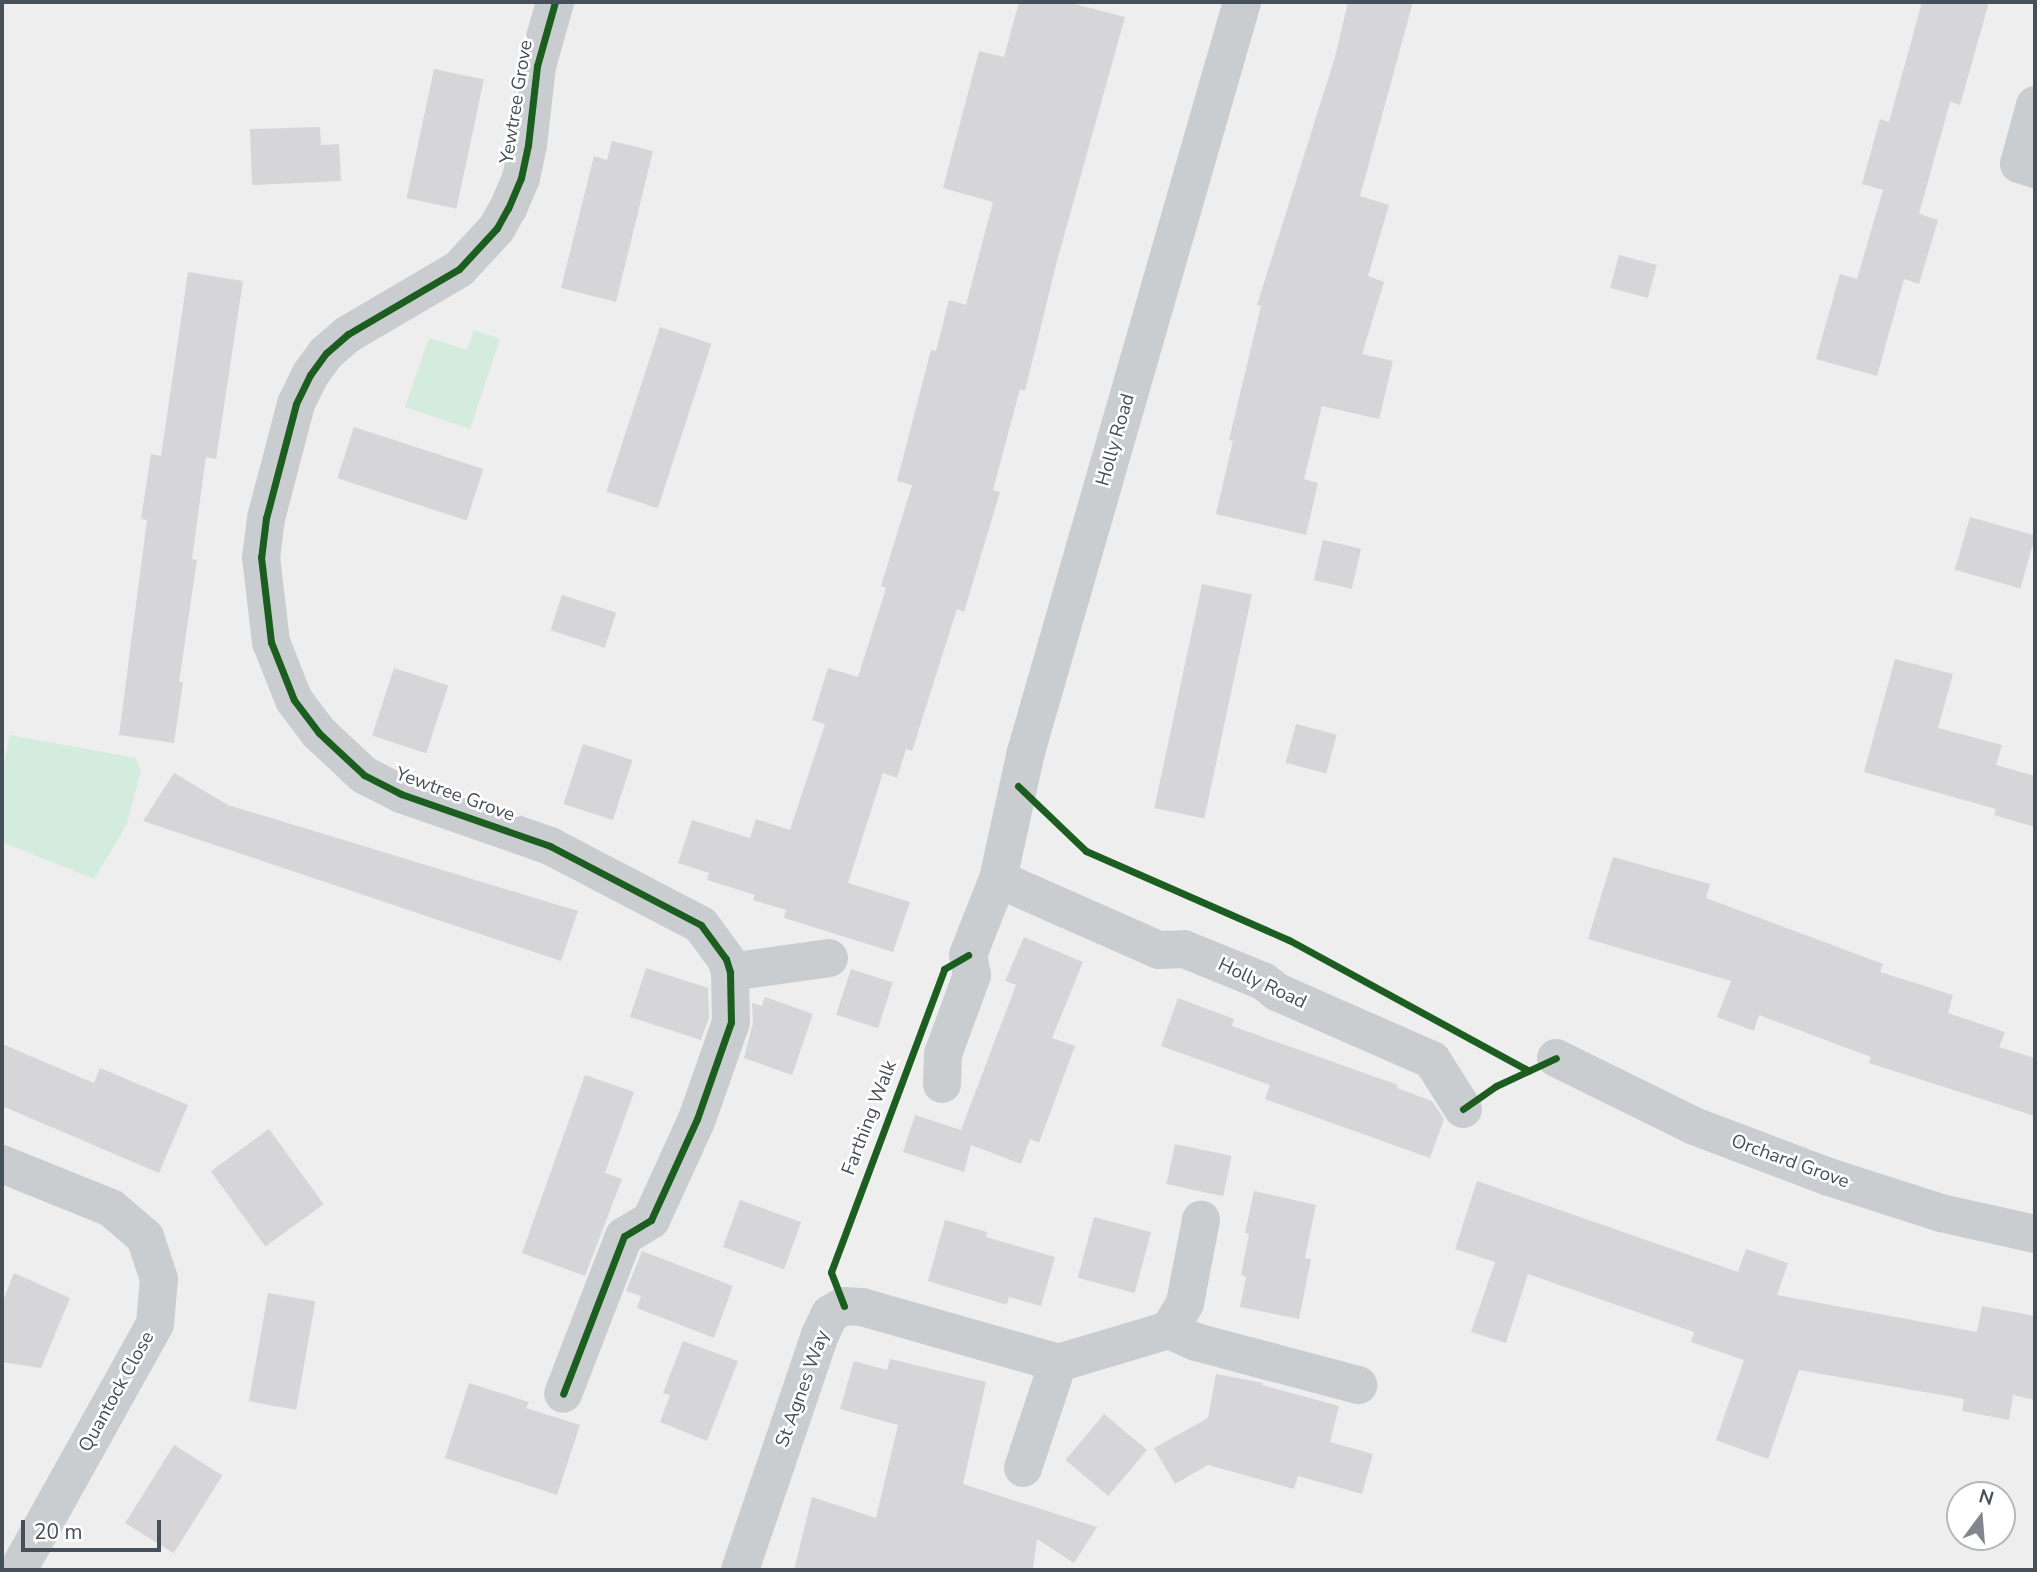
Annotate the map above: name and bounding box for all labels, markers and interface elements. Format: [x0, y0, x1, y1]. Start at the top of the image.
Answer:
street label: Yewtree Grove [496, 38, 538, 166]
street label: Holly Road [1092, 391, 1140, 489]
street label: Yewtree Grove [392, 763, 518, 827]
street label: Holly Road [1214, 954, 1310, 1014]
street label: Farthing Walk [838, 1057, 902, 1179]
street label: Orchard Grove [1728, 1130, 1852, 1194]
street label: Quantock Close [74, 1328, 160, 1456]
street label: St Agnes Way [771, 1328, 835, 1450]
north arrow [1946, 1481, 2016, 1551]
text: N [1976, 1483, 1997, 1512]
scale bar [24, 1506, 164, 1550]
text: 20 m [34, 1518, 83, 1546]

